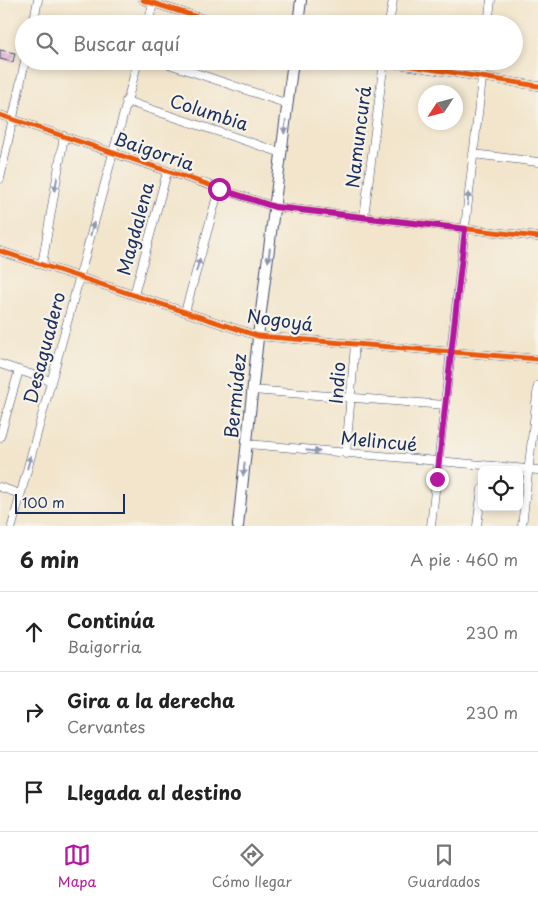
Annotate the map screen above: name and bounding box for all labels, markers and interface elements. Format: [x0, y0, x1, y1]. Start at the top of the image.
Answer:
search box [15, 15, 523, 70]
icon: search [33, 29, 61, 57]
text: Buscar aquí [73, 29, 180, 57]
street label: Namuncurá [338, 84, 377, 190]
north arrow [418, 85, 463, 130]
street label: Columbia [167, 86, 252, 137]
one-way arrow [281, 119, 289, 135]
street label: Baigorria [110, 124, 199, 177]
one-way arrow [52, 177, 60, 193]
street label: Magdalena [109, 178, 160, 278]
route start [208, 178, 231, 201]
one-way arrow [464, 191, 472, 207]
one-way arrow [88, 222, 96, 237]
one-way arrow [264, 248, 272, 264]
one-way arrow [194, 257, 202, 273]
street label: Desaguadero [16, 289, 71, 407]
street label: Nogoyá [246, 302, 316, 338]
street label: Bermúdez [217, 352, 252, 440]
street label: Indio [322, 361, 351, 405]
street label: Melincué [340, 424, 419, 457]
one-way arrow [305, 447, 321, 455]
one-way arrow [25, 455, 33, 470]
one-way arrow [240, 461, 248, 477]
map controls [478, 466, 523, 511]
button: locate [478, 466, 523, 511]
route end [426, 468, 449, 491]
scale bar [15, 491, 125, 514]
text: 100 m [22, 492, 65, 513]
text: 6 min [20, 543, 79, 575]
text: A pie · 460 m [410, 547, 518, 571]
text: Continúa [67, 606, 155, 634]
icon: ahead [20, 618, 48, 646]
text: 230 m [466, 620, 518, 644]
text: Baigorria [67, 634, 141, 658]
text: Gira a la derecha [67, 686, 235, 714]
icon: right [20, 698, 48, 726]
text: 230 m [466, 700, 518, 724]
text: Cervantes [67, 714, 145, 738]
icon: arrive [20, 778, 48, 806]
text: Llegada al destino [67, 778, 241, 806]
tab: Mapa [58, 841, 96, 892]
tab: Cómo llegar [212, 841, 292, 892]
tab: Guardados [407, 841, 480, 892]

